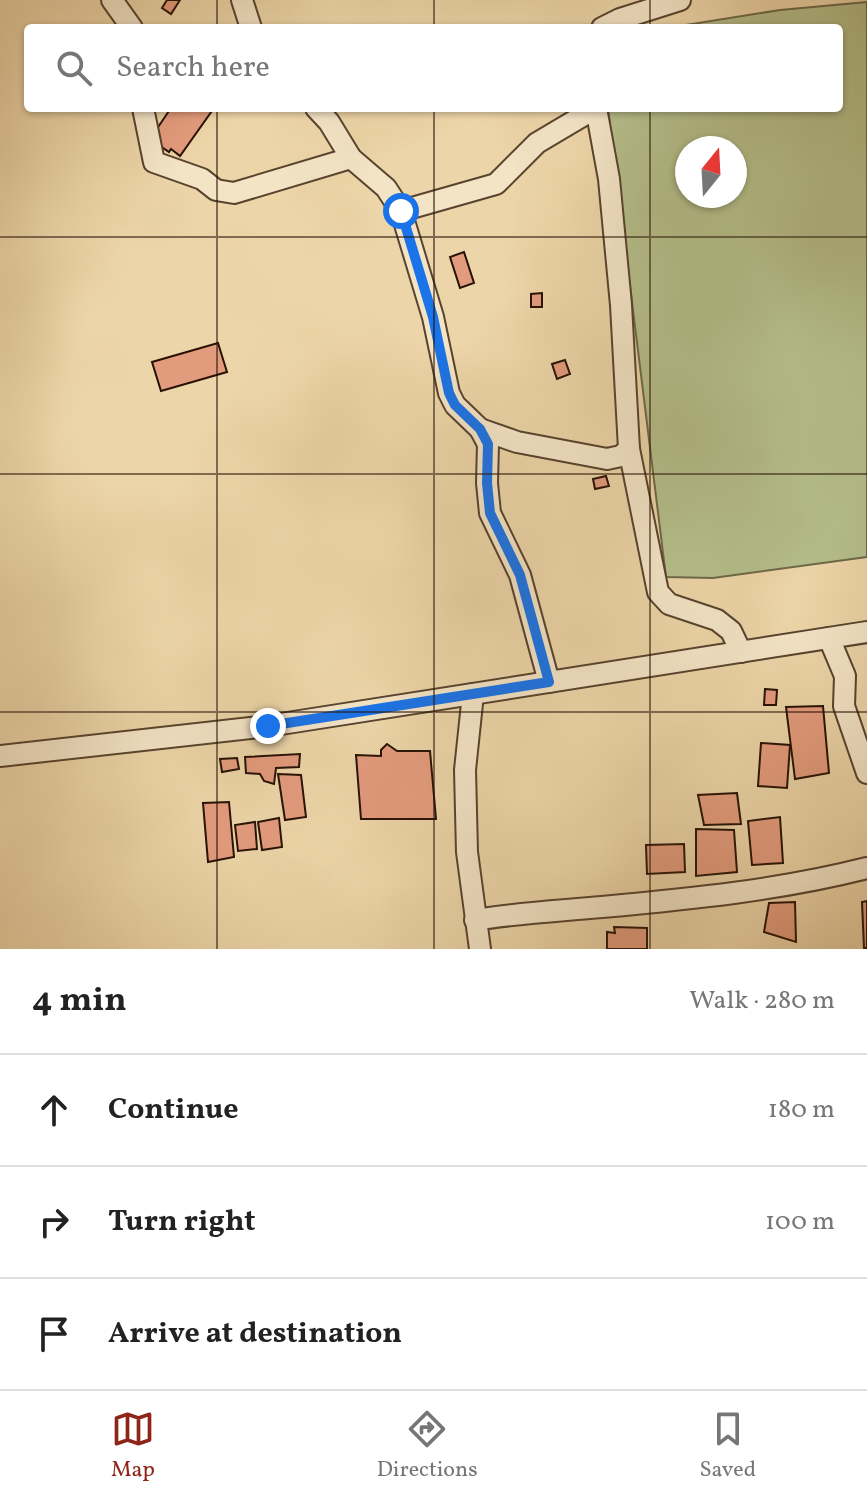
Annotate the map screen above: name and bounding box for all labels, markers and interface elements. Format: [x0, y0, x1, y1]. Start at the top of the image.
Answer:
search box [24, 24, 843, 112]
icon: search [52, 46, 96, 90]
text: Search here [116, 47, 270, 89]
north arrow [675, 136, 747, 208]
route start [383, 193, 419, 229]
route end [250, 708, 286, 744]
text: 4 min [32, 978, 127, 1025]
text: Walk · 280 m [689, 983, 835, 1019]
icon: ahead [32, 1088, 76, 1132]
text: Continue [108, 1089, 239, 1131]
text: 180 m [768, 1092, 835, 1128]
icon: right [32, 1200, 76, 1244]
text: Turn right [108, 1201, 256, 1243]
text: 100 m [765, 1204, 835, 1240]
icon: arrive [32, 1312, 76, 1356]
text: Arrive at destination [108, 1313, 402, 1355]
tab: Map [111, 1407, 155, 1486]
tab: Directions [377, 1407, 478, 1486]
tab: Saved [699, 1407, 756, 1486]

